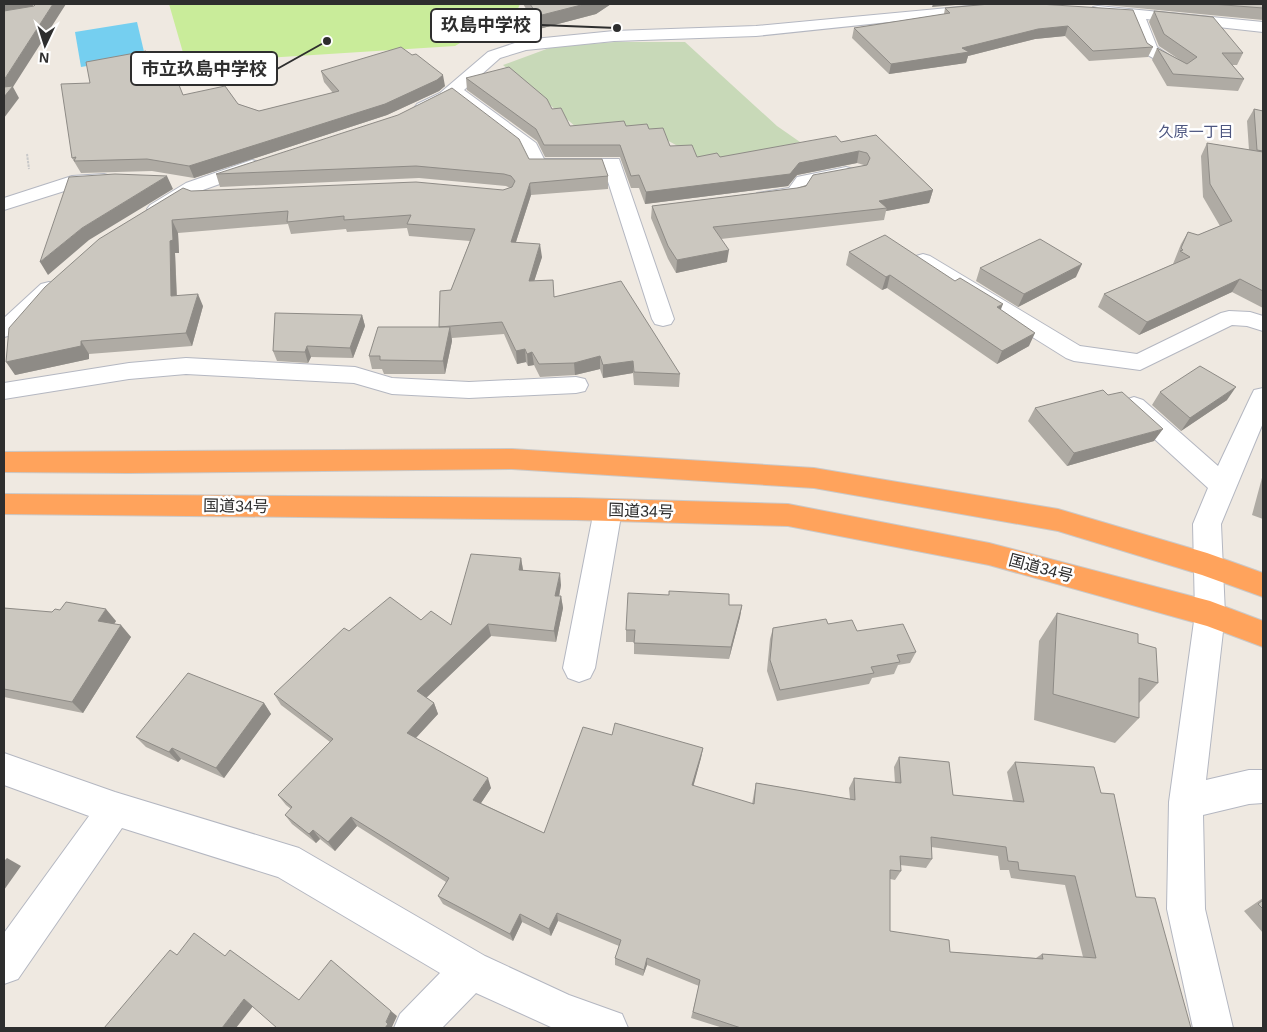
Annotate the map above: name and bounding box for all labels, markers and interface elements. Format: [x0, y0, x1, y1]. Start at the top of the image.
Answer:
callout: 玖島中学校 [431, 9, 541, 42]
text: 玖島中学校 [441, 15, 531, 35]
north arrow [20, 20, 70, 70]
text: N [38, 50, 50, 66]
callout: 市立玖島中学校 [131, 52, 277, 85]
text: 市立玖島中学校 [141, 59, 267, 79]
district label: 久原一丁目 [1158, 123, 1234, 140]
street label: 国道34号 [203, 497, 269, 515]
street label: 国道34号 [608, 501, 674, 521]
street label: 国道34号 [1007, 551, 1075, 585]

